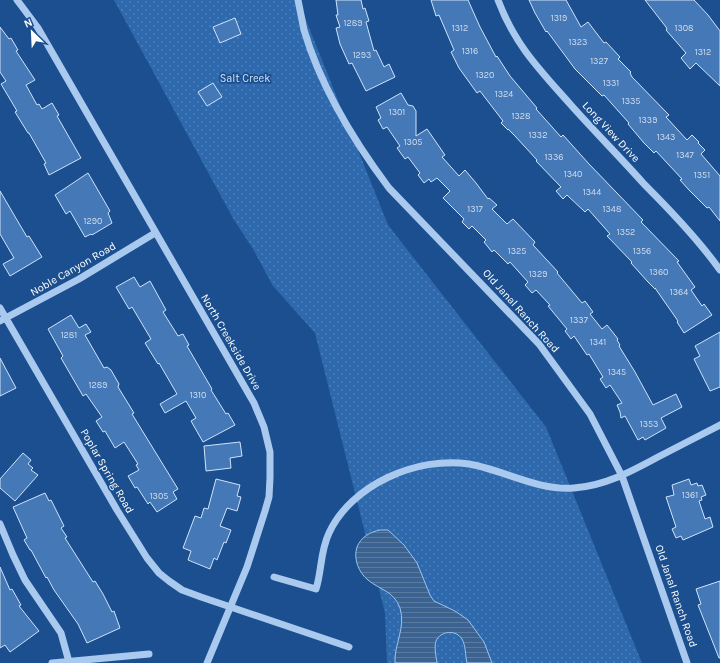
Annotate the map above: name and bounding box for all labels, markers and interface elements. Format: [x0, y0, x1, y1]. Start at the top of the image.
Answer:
north arrow [12, 12, 52, 52]
house number: 1319 [551, 13, 567, 23]
text: N [22, 16, 34, 31]
house number: 1289 [344, 18, 362, 28]
house number: 1312 [452, 23, 468, 33]
house number: 1308 [674, 23, 694, 33]
house number: 1323 [569, 37, 587, 47]
house number: 1316 [462, 46, 478, 56]
house number: 1312 [695, 47, 711, 57]
house number: 1293 [353, 50, 371, 60]
house number: 1327 [590, 56, 609, 66]
house number: 1320 [476, 70, 494, 80]
park label: Salt Creek [220, 72, 270, 85]
house number: 1331 [603, 78, 619, 88]
house number: 1324 [495, 89, 513, 99]
house number: 1335 [622, 96, 640, 106]
street label: Long View Drive [580, 99, 643, 165]
house number: 1301 [389, 107, 405, 117]
house number: 1328 [511, 111, 531, 121]
house number: 1339 [639, 115, 657, 125]
house number: 1332 [529, 130, 547, 140]
house number: 1343 [657, 132, 675, 142]
house number: 1305 [404, 137, 422, 147]
house number: 1347 [676, 150, 695, 160]
house number: 1336 [545, 152, 563, 162]
house number: 1340 [564, 169, 582, 179]
house number: 1351 [694, 170, 710, 180]
house number: 1344 [583, 187, 601, 197]
house number: 1317 [467, 204, 484, 214]
house number: 1348 [603, 204, 622, 214]
house number: 1290 [84, 216, 102, 226]
house number: 1352 [617, 227, 635, 237]
street label: Noble Canyon Road [28, 239, 118, 299]
house number: 1325 [508, 246, 526, 256]
house number: 1356 [633, 246, 651, 256]
street label: Old Janal Ranch Road [480, 267, 562, 355]
house number: 1360 [650, 267, 668, 277]
house number: 1329 [529, 269, 547, 279]
house number: 1364 [670, 287, 688, 297]
street label: North Creekside Drive [198, 292, 264, 393]
house number: 1337 [570, 315, 589, 325]
house number: 1281 [61, 330, 77, 340]
house number: 1341 [590, 337, 606, 347]
house number: 1345 [608, 367, 626, 377]
house number: 1289 [89, 380, 107, 390]
house number: 1310 [190, 390, 206, 400]
house number: 1353 [640, 419, 658, 429]
street label: Poplar Spring Road [78, 426, 136, 516]
house number: 1361 [682, 490, 698, 500]
house number: 1305 [150, 491, 168, 501]
street label: Old Janal Ranch Road [652, 543, 700, 649]

